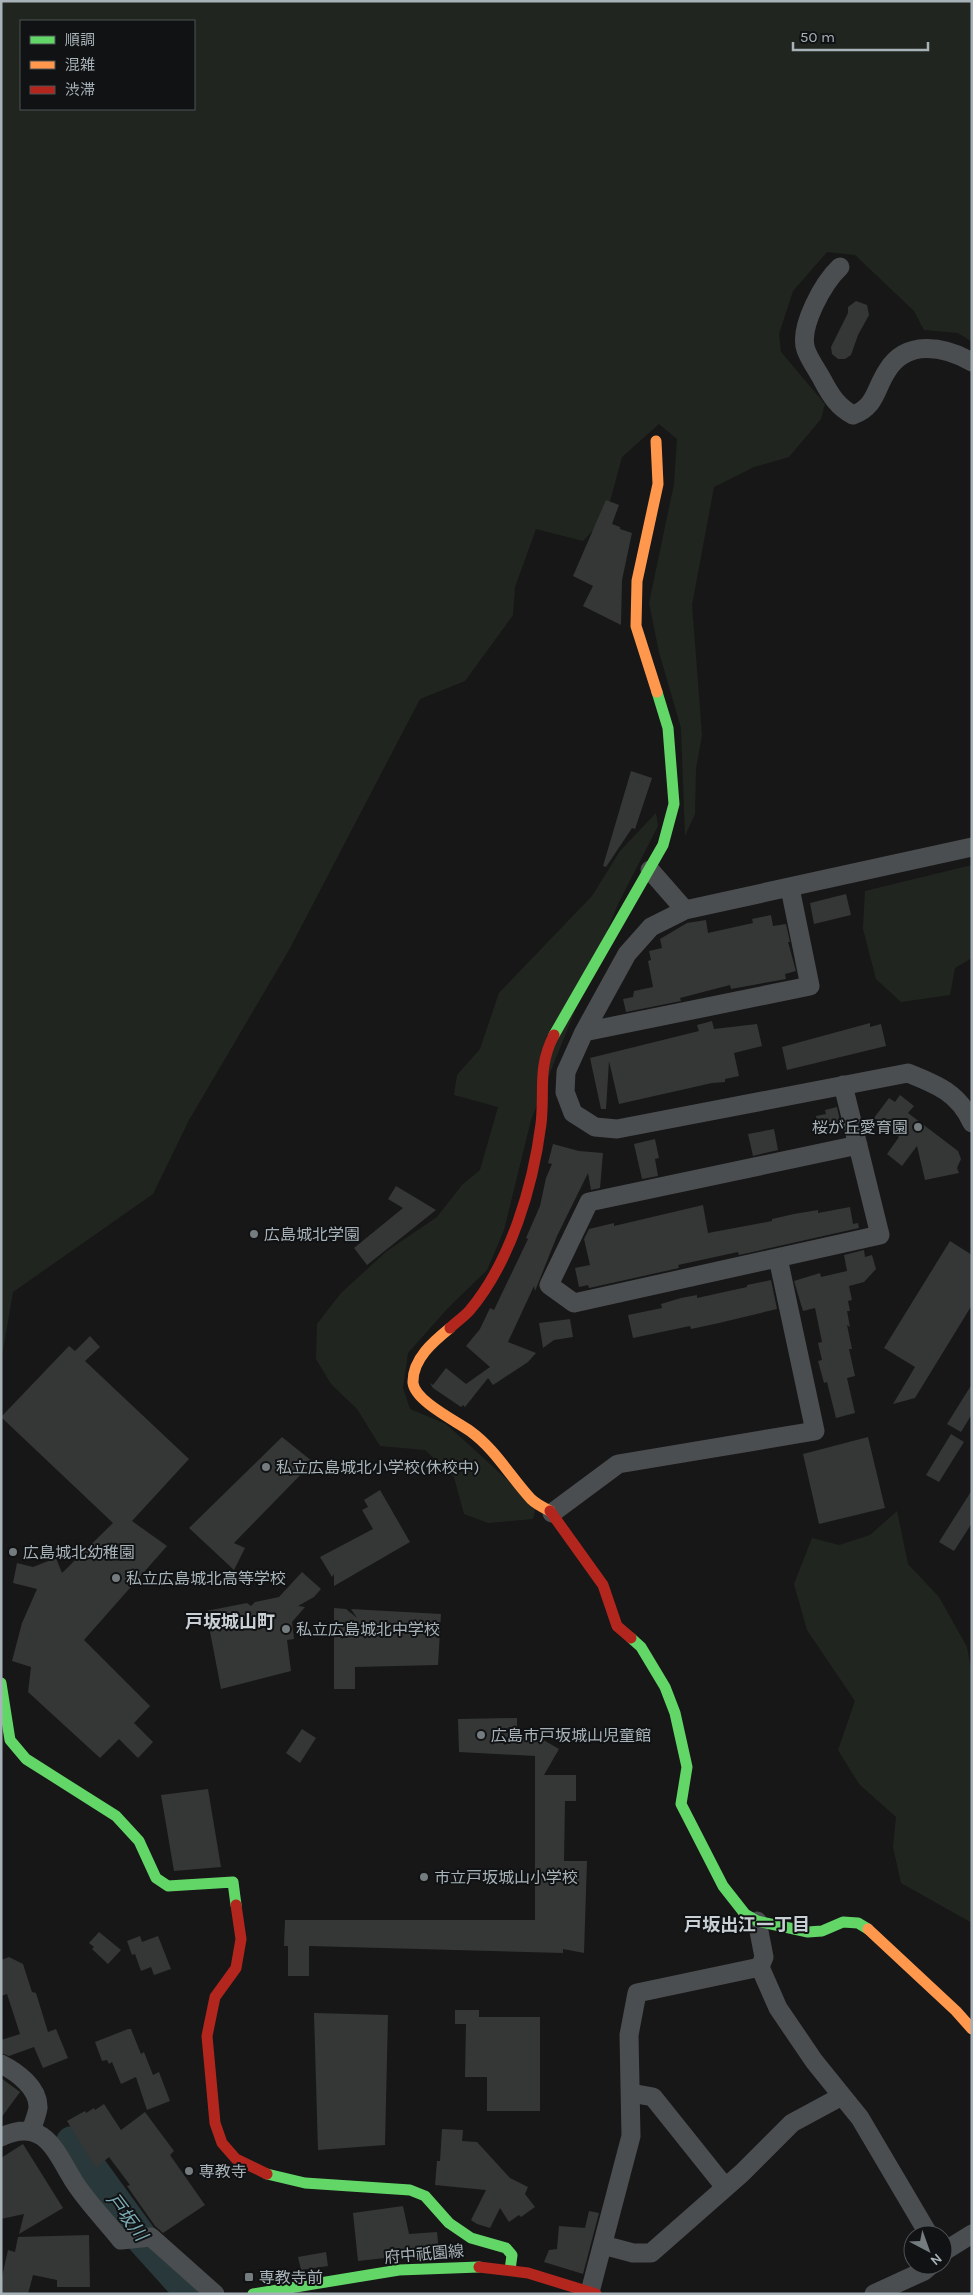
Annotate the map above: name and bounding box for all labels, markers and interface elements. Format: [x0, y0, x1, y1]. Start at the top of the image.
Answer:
legend [20, 20, 195, 110]
scale bar [793, 20, 928, 52]
text: 50 m [800, 28, 835, 46]
text: 順調 [65, 31, 95, 49]
text: 混雑 [65, 56, 95, 74]
text: 渋滞 [65, 81, 95, 99]
place label: 桜が丘愛育園 [812, 1118, 908, 1137]
marker: 桜が丘愛育園 [912, 1121, 924, 1133]
place label: 広島城北学園 [264, 1225, 360, 1244]
marker: 広島城北学園 [248, 1228, 260, 1240]
place label: 私立広島城北小学校(休校中) [276, 1458, 479, 1477]
marker: 私立広島城北小学校(休校中) [260, 1461, 272, 1473]
place label: 広島城北幼稚園 [23, 1543, 135, 1562]
marker: 広島城北幼稚園 [7, 1546, 19, 1558]
place label: 私立広島城北高等学校 [126, 1569, 286, 1588]
marker: 私立広島城北高等学校 [110, 1572, 122, 1584]
district label: 戸坂城山町 [185, 1611, 275, 1633]
place label: 私立広島城北中学校 [296, 1620, 440, 1639]
marker: 私立広島城北中学校 [280, 1623, 292, 1635]
place label: 広島市戸坂城山児童館 [491, 1726, 651, 1745]
marker: 広島市戸坂城山児童館 [475, 1729, 487, 1741]
place label: 市立戸坂城山小学校 [434, 1868, 578, 1887]
marker: 市立戸坂城山小学校 [418, 1871, 430, 1883]
district label: 戸坂出江一丁目 [684, 1914, 810, 1936]
place label: 専教寺 [199, 2162, 247, 2181]
marker: 専教寺 [183, 2165, 195, 2177]
water label: 戸坂川 [102, 2189, 153, 2247]
north arrow [903, 2225, 953, 2275]
street label: 府中祇園線 [383, 2241, 465, 2267]
text: N [927, 2250, 946, 2269]
place label: 専教寺前 [259, 2268, 323, 2287]
marker: 専教寺前 [243, 2271, 255, 2283]

